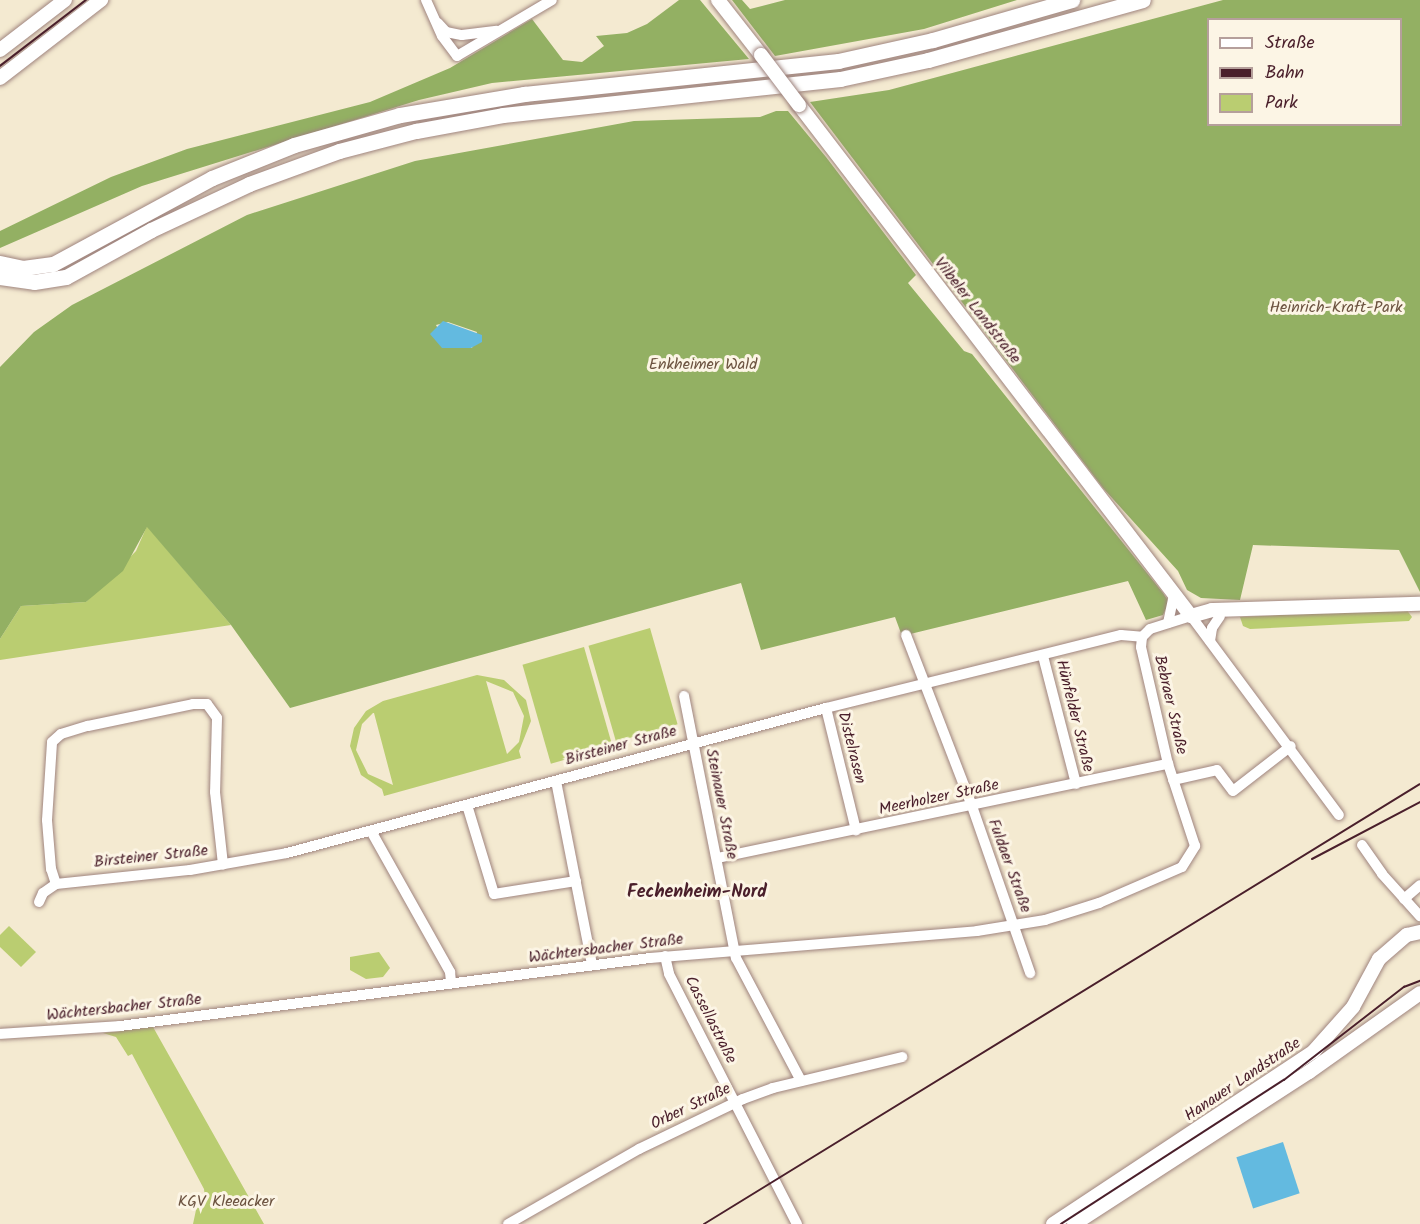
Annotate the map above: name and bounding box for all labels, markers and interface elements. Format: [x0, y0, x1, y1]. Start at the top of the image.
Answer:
legend [1207, 18, 1402, 126]
text: Straße [1265, 29, 1315, 58]
text: Bahn [1265, 59, 1304, 88]
text: Park [1265, 89, 1298, 118]
street label: Vilbeler Landstraße [929, 254, 1025, 368]
park label: Heinrich-Kraft-Park [1269, 298, 1403, 318]
park label: Enkheimer Wald [649, 355, 757, 375]
street label: Bebraer Straße [1149, 653, 1191, 757]
street label: Hünfelder Straße [1051, 658, 1097, 774]
street label: Distelrasen [833, 710, 869, 786]
street label: Birsteiner Straße [563, 722, 679, 770]
street label: Steinauer Straße [701, 747, 741, 861]
street label: Meerholzer Straße [877, 776, 1001, 820]
street label: Fuldaer Straße [983, 816, 1035, 916]
street label: Birsteiner Straße [93, 841, 209, 873]
district label: Fechenheim-Nord [627, 882, 767, 904]
street label: Wächtersbacher Straße [527, 930, 685, 968]
street label: Cassellastraße [680, 973, 740, 1067]
street label: Wächtersbacher Straße [46, 990, 202, 1026]
street label: Hanauer Landstraße [1181, 1034, 1305, 1126]
street label: Orber Straße [648, 1079, 734, 1135]
park label: KGV Kleeacker [178, 1192, 274, 1212]

